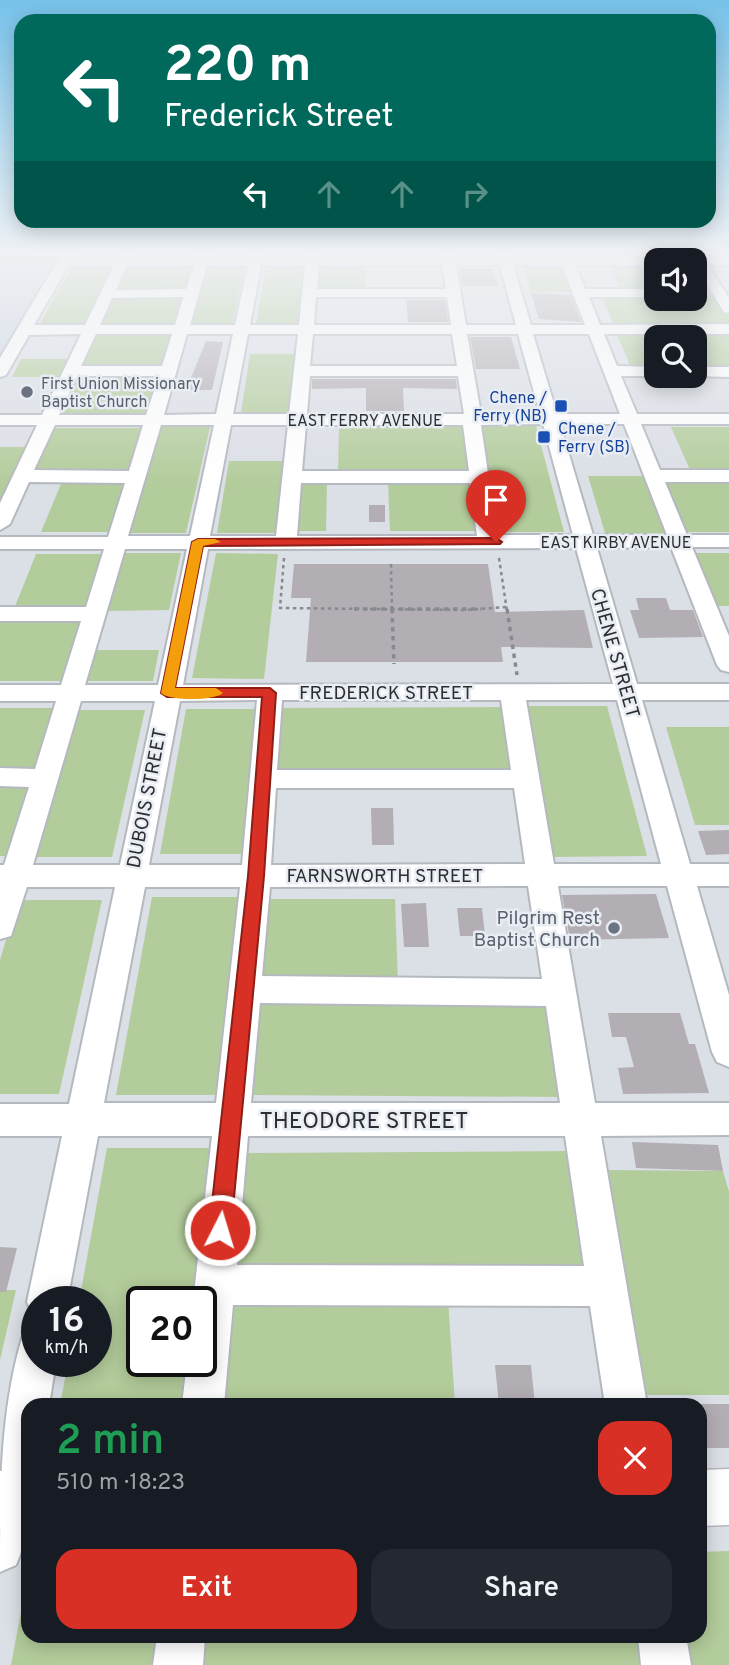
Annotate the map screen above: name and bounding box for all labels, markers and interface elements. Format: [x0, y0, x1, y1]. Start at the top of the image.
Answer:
text: 220 m [164, 37, 311, 99]
icon: left [49, 42, 140, 133]
text: Frederick Street [164, 98, 394, 138]
icon: left [237, 175, 275, 213]
icon: ahead [310, 175, 348, 213]
icon: ahead [383, 175, 421, 213]
icon: right [456, 175, 494, 213]
map controls [644, 248, 707, 388]
button: sound [644, 248, 707, 311]
button: search [644, 325, 707, 388]
place label: First Union Missionary Baptist Church [41, 375, 200, 413]
marker: First Union Missionary Baptist Church [19, 384, 35, 400]
place label: Chene / Ferry (NB) [473, 389, 547, 427]
marker: Chene / Ferry (NB) [553, 398, 569, 414]
street label: EAST FERRY AVENUE [287, 412, 443, 432]
place label: Chene / Ferry (SB) [558, 420, 630, 458]
marker: Chene / Ferry (SB) [536, 429, 552, 445]
pin [466, 470, 526, 542]
icon: arrive [477, 481, 515, 519]
street label: EAST KIRBY AVENUE [541, 534, 691, 554]
street label: CHENE STREET [584, 586, 644, 721]
street label: FREDERICK STREET [299, 682, 473, 706]
street label: DUBOIS STREET [123, 726, 173, 870]
street label: FARNSWORTH STREET [287, 865, 483, 889]
place label: Pilgrim Rest Baptist Church [474, 907, 600, 953]
marker: Pilgrim Rest Baptist Church [606, 920, 622, 936]
street label: THEODORE STREET [259, 1108, 469, 1137]
position arrow [183, 1193, 257, 1267]
speed limit sign: 20 [126, 1286, 217, 1377]
text: 16 [49, 1300, 84, 1344]
text: km/h [45, 1337, 88, 1360]
text: 2 min [56, 1416, 164, 1469]
button: close [598, 1421, 672, 1495]
text: 510 m · 18:23 [56, 1469, 185, 1498]
button: Exit [56, 1549, 357, 1629]
button: Share [371, 1549, 672, 1629]

